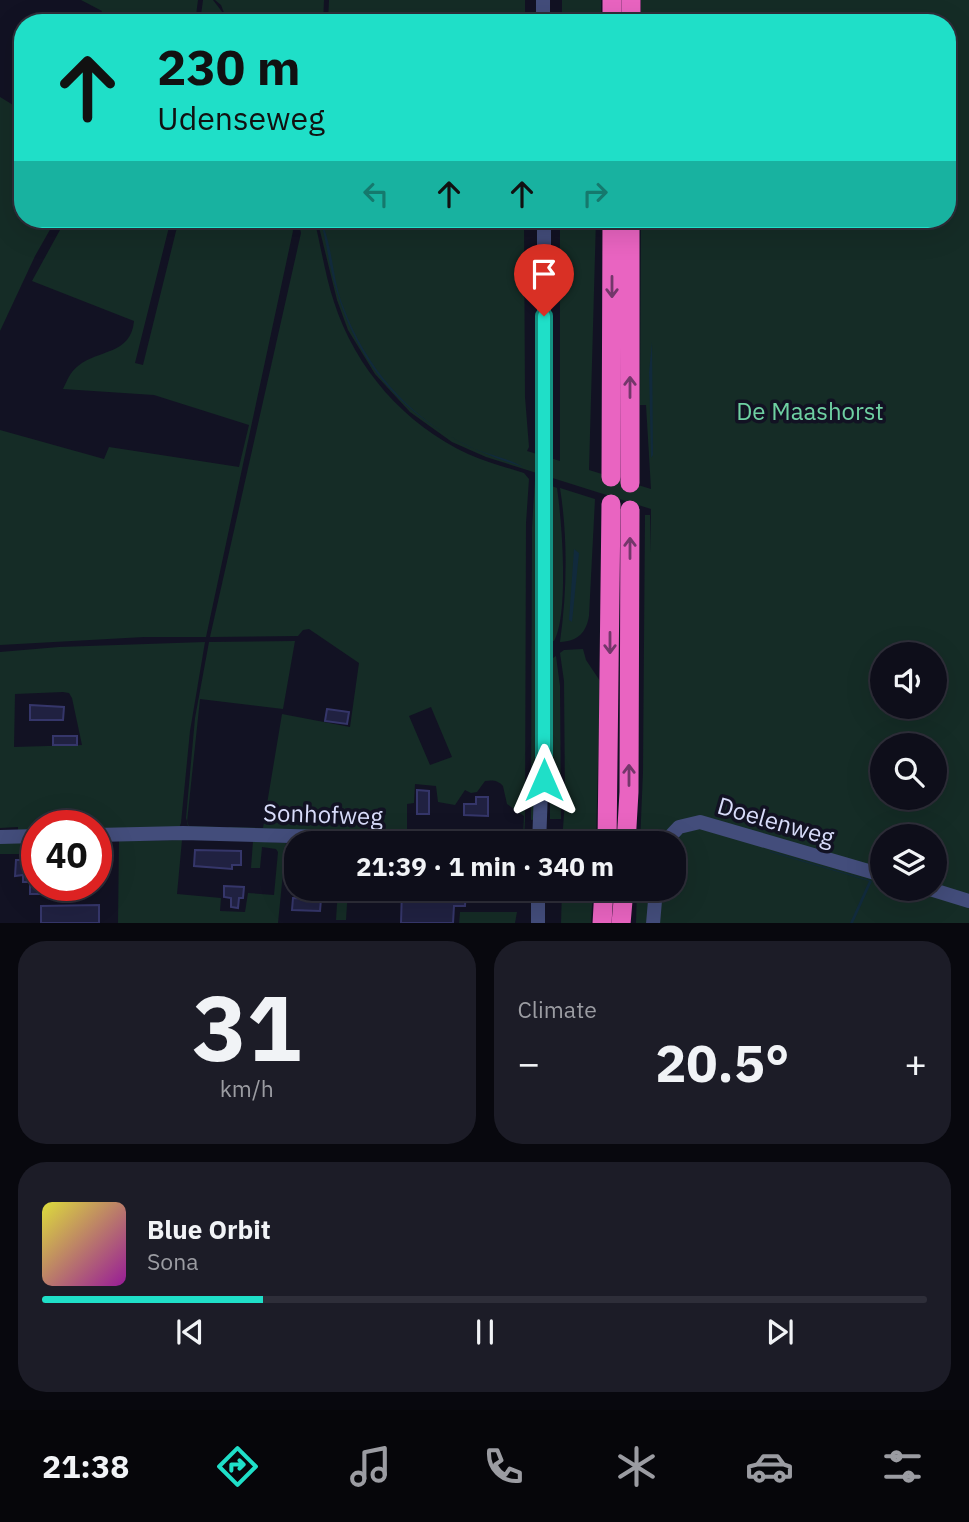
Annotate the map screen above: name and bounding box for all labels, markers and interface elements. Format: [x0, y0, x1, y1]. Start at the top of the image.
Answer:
text: 230 m [157, 35, 301, 98]
icon: ahead [42, 42, 133, 133]
text: Udenseweg [157, 97, 325, 139]
icon: left [357, 175, 395, 213]
icon: ahead [430, 175, 468, 213]
icon: ahead [503, 175, 541, 213]
icon: right [576, 175, 614, 213]
pin [514, 244, 574, 316]
icon: arrive [525, 255, 563, 293]
one-way arrow [605, 275, 618, 298]
one-way arrow [623, 376, 637, 399]
park label: De Maashorst [736, 395, 884, 427]
one-way arrow [623, 537, 637, 560]
one-way arrow [603, 631, 617, 654]
map controls [870, 642, 947, 901]
button: sound [870, 642, 947, 719]
button: search [870, 733, 947, 810]
position arrow [507, 743, 581, 817]
one-way arrow [622, 764, 636, 787]
street label: Doelenweg [714, 789, 838, 853]
street label: Sonhofweg [263, 796, 384, 832]
speed limit sign: 40 [21, 810, 112, 901]
button: layers [870, 824, 947, 901]
text: 21:39 · 1 min · 340 m [356, 849, 614, 883]
text: 31 [192, 968, 301, 1086]
text: Climate [518, 994, 597, 1024]
text: 20.5° [655, 1029, 789, 1096]
text: − [518, 1038, 540, 1087]
text: + [904, 1038, 927, 1087]
text: km/h [220, 1073, 274, 1103]
text: Blue Orbit [147, 1212, 271, 1246]
text: Sona [147, 1246, 199, 1276]
icon: previous [171, 1313, 209, 1351]
icon: pause [466, 1313, 504, 1351]
icon: next [761, 1313, 799, 1351]
icon: directions [213, 1442, 262, 1491]
icon: music [346, 1442, 395, 1491]
icon: phone [479, 1442, 528, 1491]
icon: climate [612, 1442, 661, 1491]
icon: car [745, 1442, 794, 1491]
icon: filters [878, 1442, 927, 1491]
text: 21:38 [42, 1445, 129, 1487]

